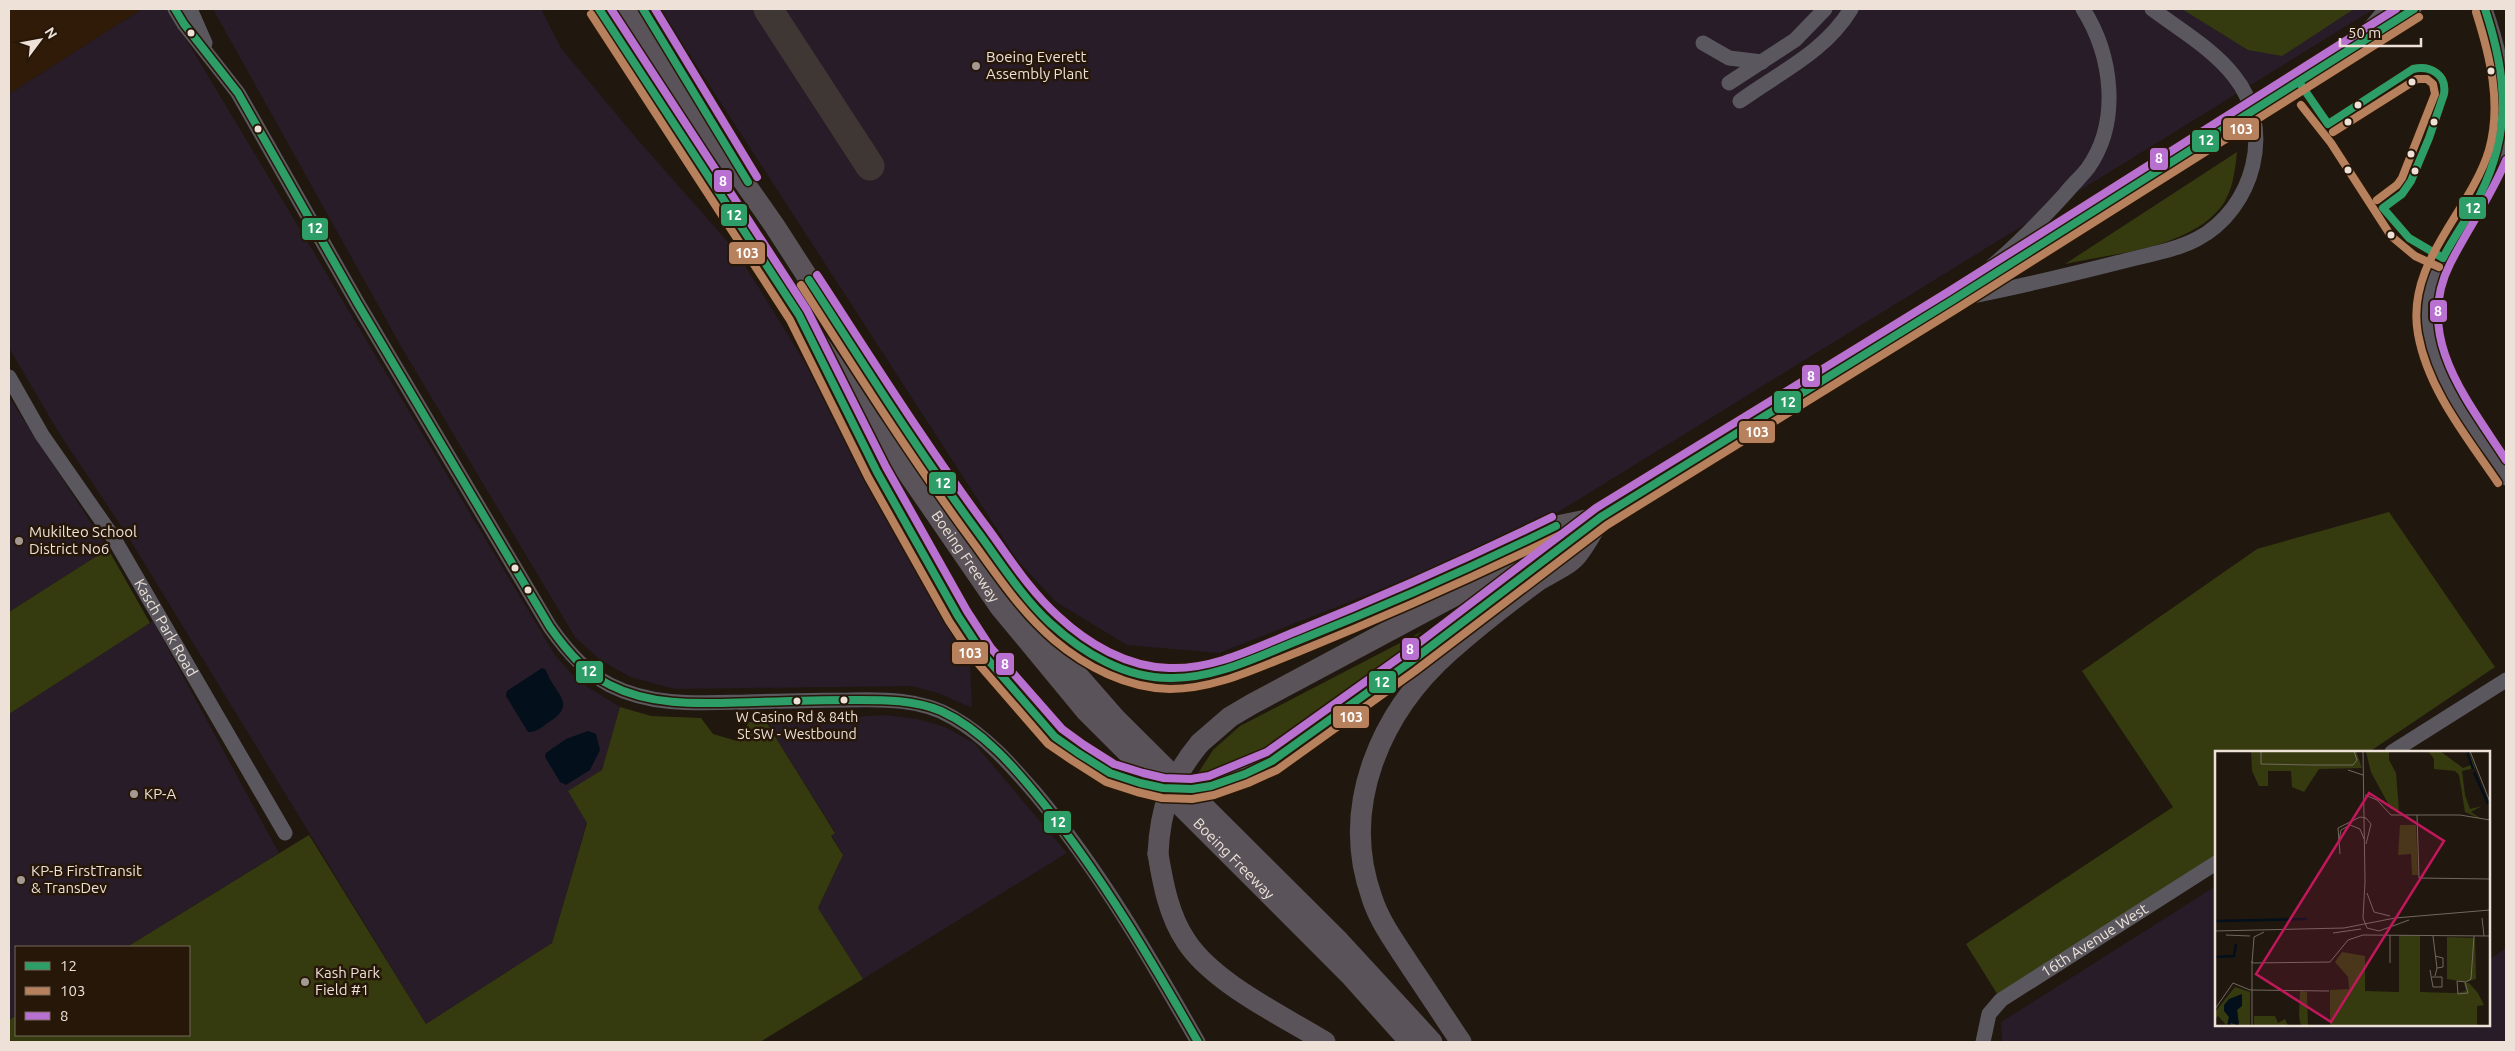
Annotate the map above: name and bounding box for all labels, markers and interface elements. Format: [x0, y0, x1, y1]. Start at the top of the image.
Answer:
north arrow [15, 15, 65, 65]
scale bar [2340, 15, 2421, 47]
text: N [41, 24, 61, 42]
text: 50 m [2348, 24, 2381, 41]
unlabelled marker [186, 28, 196, 38]
place label: Boeing Everett Assembly Plant [986, 48, 1089, 82]
marker: Boeing Everett Assembly Plant [970, 60, 982, 72]
unlabelled marker [2486, 66, 2496, 76]
unlabelled marker [2407, 77, 2417, 87]
unlabelled marker [2353, 100, 2363, 110]
line badge: 103 [2222, 117, 2260, 141]
unlabelled marker [2343, 117, 2353, 127]
unlabelled marker [2429, 117, 2439, 127]
text: 103 [2229, 121, 2253, 137]
unlabelled marker [253, 124, 263, 134]
line badge: 12 [2191, 129, 2220, 153]
text: 12 [2198, 132, 2214, 148]
line badge: 8 [2149, 147, 2169, 171]
unlabelled marker [2406, 149, 2416, 159]
text: 8 [2155, 150, 2163, 166]
unlabelled marker [2343, 165, 2353, 175]
unlabelled marker [2410, 166, 2420, 176]
line badge: 8 [713, 169, 733, 193]
text: 8 [719, 173, 727, 189]
line badge: 12 [2458, 196, 2487, 220]
text: 12 [2465, 200, 2481, 216]
line badge: 12 [720, 203, 748, 227]
text: 12 [726, 207, 742, 223]
line badge: 12 [301, 217, 329, 241]
text: 12 [307, 220, 323, 236]
unlabelled marker [2386, 230, 2396, 240]
line badge: 103 [728, 241, 766, 265]
text: 103 [735, 245, 759, 261]
line badge: 8 [2429, 299, 2448, 323]
text: 8 [2434, 303, 2442, 319]
line badge: 8 [1801, 364, 1821, 388]
text: 8 [1807, 368, 1815, 384]
line badge: 12 [1773, 390, 1802, 414]
text: 12 [1780, 394, 1796, 410]
line badge: 103 [1738, 420, 1776, 444]
text: 103 [1745, 424, 1769, 440]
line badge: 12 [928, 471, 957, 495]
text: 12 [935, 475, 951, 491]
street label: Boeing Freeway [928, 507, 1003, 605]
place label: Mukilteo School District No6 [29, 523, 137, 557]
marker: Mukilteo School District No6 [13, 535, 25, 547]
unlabelled marker [510, 563, 520, 573]
street label: Kasch Park Road [131, 576, 201, 679]
unlabelled marker [523, 585, 533, 595]
line badge: 8 [1401, 637, 1420, 661]
line badge: 103 [951, 641, 989, 665]
text: 8 [1406, 641, 1414, 657]
text: 103 [958, 645, 982, 661]
line badge: 8 [995, 652, 1015, 676]
text: 8 [1001, 656, 1009, 672]
line badge: 12 [575, 660, 604, 684]
text: 12 [581, 663, 597, 679]
line badge: 12 [1368, 670, 1397, 694]
text: 12 [1374, 674, 1390, 690]
unlabelled marker [839, 695, 849, 705]
marker: W Casino Rd & 84th St SW - Westbound [792, 696, 802, 706]
line badge: 103 [1332, 705, 1370, 729]
place label: W Casino Rd & 84th St SW - Westbound [736, 709, 858, 742]
text: 103 [1339, 709, 1363, 725]
inset map [2215, 751, 2490, 1026]
place label: KP-A [144, 785, 176, 802]
marker: KP-A [128, 788, 140, 800]
line badge: 12 [1043, 810, 1072, 834]
text: 12 [1050, 814, 1066, 830]
street label: Boeing Freeway [1190, 814, 1278, 902]
place label: KP-B FirstTransit & TransDev [31, 862, 142, 896]
marker: KP-B FirstTransit & TransDev [15, 874, 27, 886]
street label: 16th Avenue West [2038, 900, 2151, 980]
legend [15, 946, 190, 1036]
text: 12 [60, 957, 77, 974]
place label: Kash Park Field #1 [315, 964, 381, 998]
marker: Kash Park Field #1 [299, 976, 311, 988]
text: 103 [60, 982, 85, 999]
text: 8 [60, 1007, 68, 1024]

